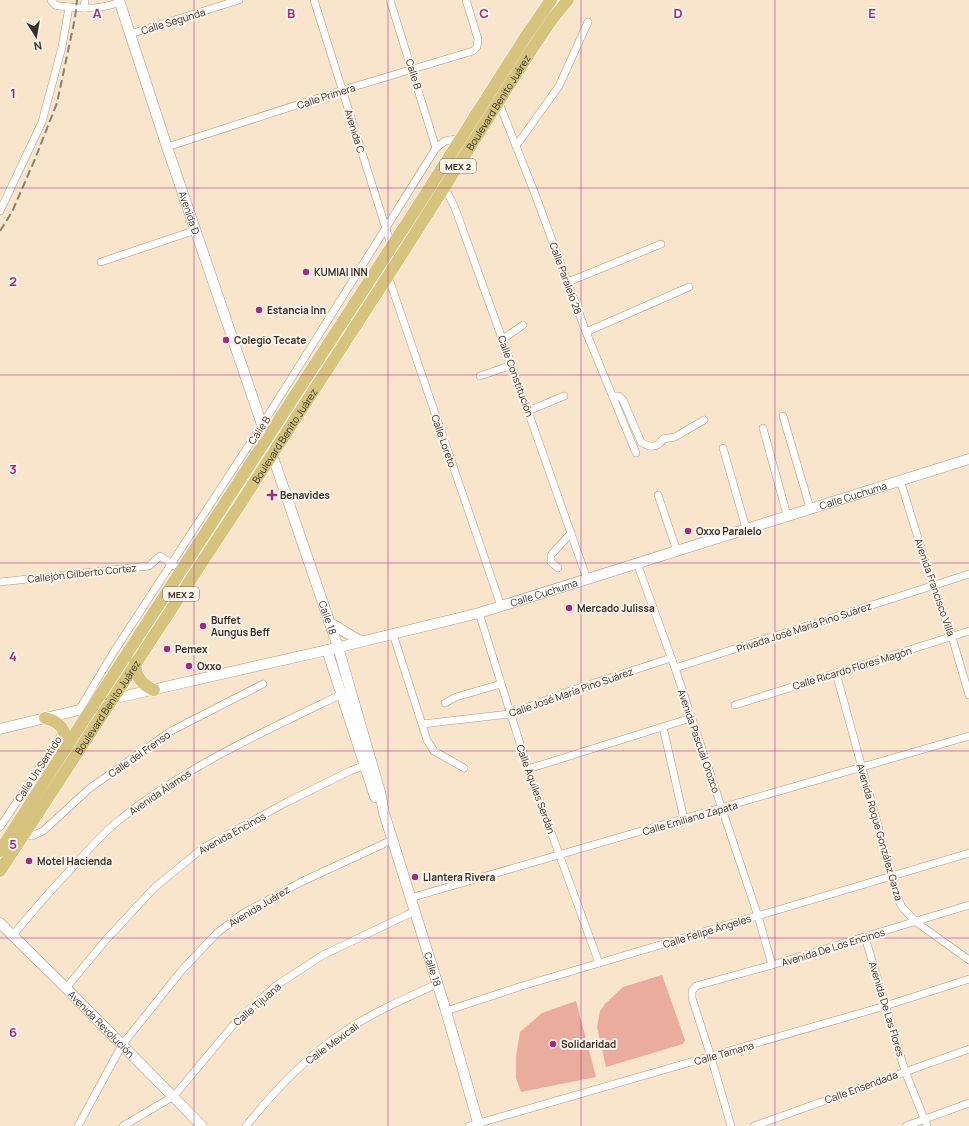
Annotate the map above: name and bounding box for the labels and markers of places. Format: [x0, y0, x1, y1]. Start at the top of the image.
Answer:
place label: KUMIAI INN [314, 265, 368, 279]
marker: KUMIAI INN [301, 267, 311, 277]
place label: Estancia Inn [267, 303, 326, 317]
marker: Estancia Inn [254, 305, 264, 315]
place label: Colegio Tecate [234, 333, 306, 347]
marker: Colegio Tecate [221, 335, 231, 345]
place label: Benavides [280, 488, 331, 502]
marker: Benavides [267, 490, 277, 500]
place label: Oxxo Paralelo [696, 524, 762, 538]
marker: Oxxo Paralelo [683, 526, 693, 536]
place label: Mercado Julissa [577, 601, 655, 615]
marker: Mercado Julissa [564, 603, 574, 613]
place label: Buffet Aungus Beff [211, 613, 270, 639]
marker: Buffet Aungus Beff [198, 621, 208, 631]
place label: Pemex [175, 642, 208, 656]
marker: Pemex [162, 644, 172, 654]
place label: Oxxo [197, 659, 221, 673]
marker: Oxxo [184, 661, 194, 671]
place label: Motel Hacienda [37, 854, 112, 868]
marker: Motel Hacienda [24, 856, 34, 866]
place label: Llantera Rivera [423, 870, 495, 884]
marker: Llantera Rivera [410, 872, 420, 882]
place label: Solidaridad [561, 1037, 616, 1051]
marker: Solidaridad [548, 1039, 558, 1049]

